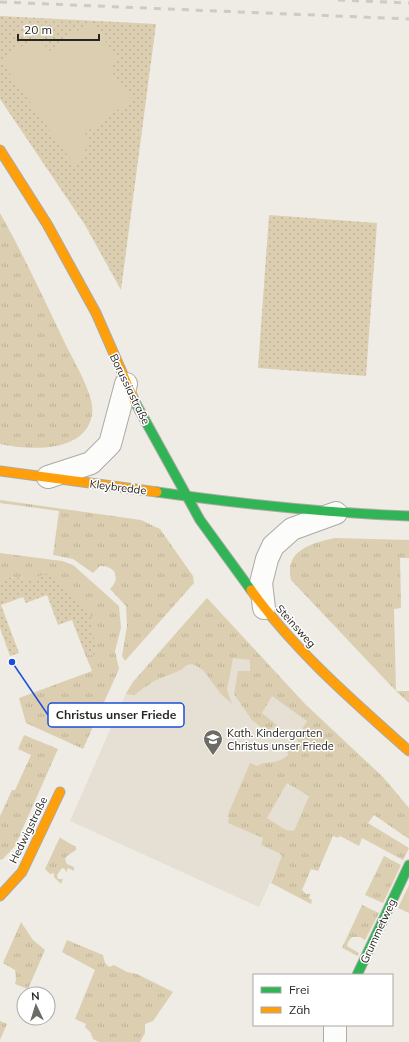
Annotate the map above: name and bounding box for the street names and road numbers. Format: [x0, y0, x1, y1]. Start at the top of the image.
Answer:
street label: Borussiastraße [107, 351, 153, 427]
street label: Kleybredde [89, 477, 147, 497]
street label: Steinsweg [273, 602, 319, 650]
street label: Hedwigstraße [6, 794, 50, 866]
street label: Grummetweg [357, 896, 399, 966]

